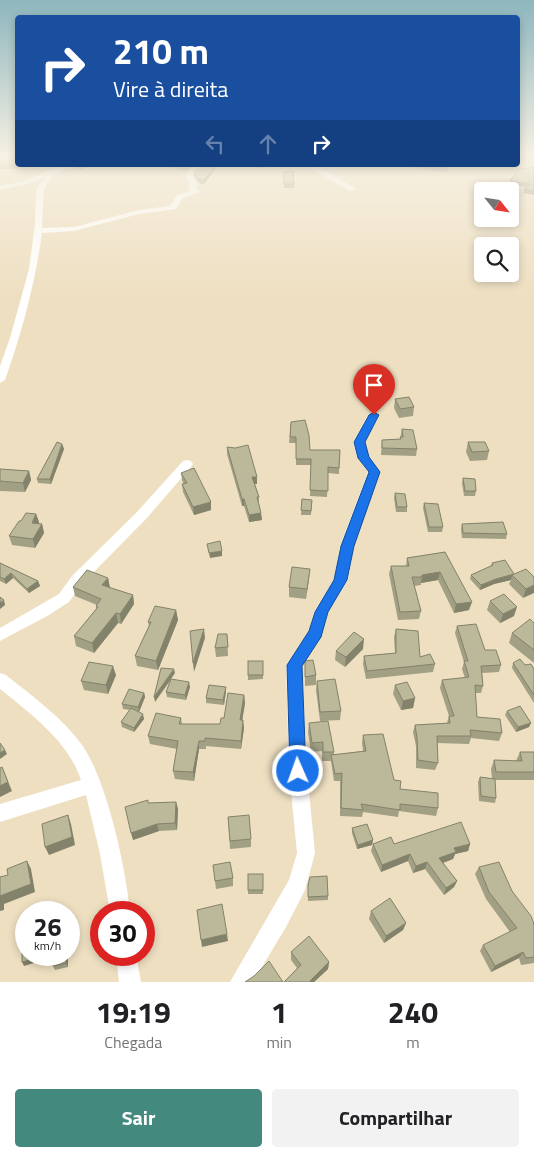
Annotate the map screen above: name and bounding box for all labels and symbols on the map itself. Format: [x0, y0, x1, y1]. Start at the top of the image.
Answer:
north arrow [474, 182, 519, 228]
pin [353, 364, 395, 415]
position arrow [271, 744, 323, 796]
speed limit sign: 30 [90, 901, 155, 966]

